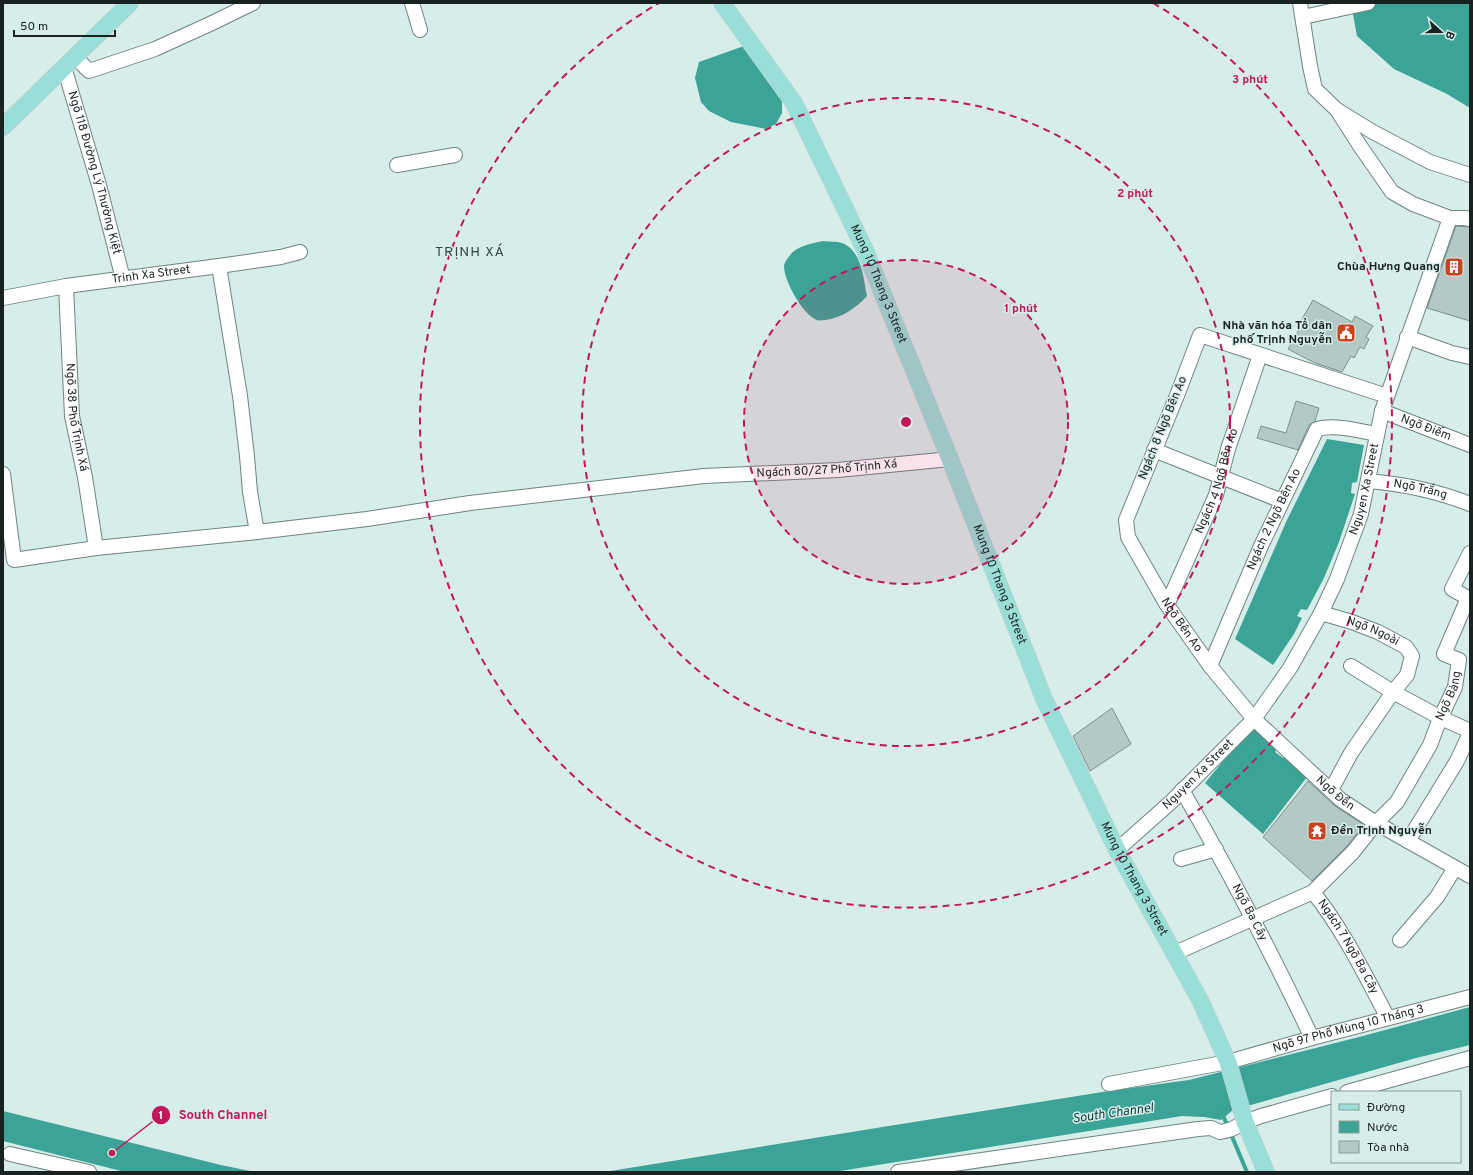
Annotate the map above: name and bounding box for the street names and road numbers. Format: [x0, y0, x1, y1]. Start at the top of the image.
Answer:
street label: Ngõ 118 Đường Lý Thường Kiệt [64, 89, 124, 256]
street label: Mung 10 Thang 3 Street [846, 222, 910, 346]
street label: Trinh Xa Street [111, 262, 192, 288]
street label: Ngõ 38 Phố Trịnh Xá [62, 363, 92, 473]
street label: Ngách 8 Ngõ Bên Ao [1135, 374, 1191, 482]
street label: Ngõ Điếm [1398, 411, 1453, 445]
street label: Ngách 4 Ngõ Bên Ao [1192, 426, 1243, 536]
street label: Nguyen Xa Street [1346, 442, 1383, 537]
street label: Ngách 80/27 Phố Trịnh Xá [756, 456, 898, 482]
street label: Ngách 2 Ngõ Bên Ao [1244, 466, 1305, 573]
street label: Ngõ Trắng [1392, 476, 1449, 503]
street label: Mung 10 Thang 3 Street [968, 522, 1030, 647]
street label: Ngõ Bên Ao [1157, 595, 1206, 656]
street label: Ngõ Ngoài [1345, 613, 1402, 650]
street label: Ngõ Bàng [1432, 670, 1465, 724]
street label: Nguyen Xa Street [1160, 736, 1237, 813]
street label: Ngõ Đền [1312, 772, 1357, 815]
street label: Mung 10 Thang 3 Street [1097, 819, 1171, 939]
street label: Ngõ Ba Cây [1228, 881, 1271, 944]
street label: Ngách 7 Ngõ Ba Cây [1313, 896, 1382, 997]
street label: Ngõ 97 Phố Mùng 10 Tháng 3 [1271, 1001, 1426, 1057]

